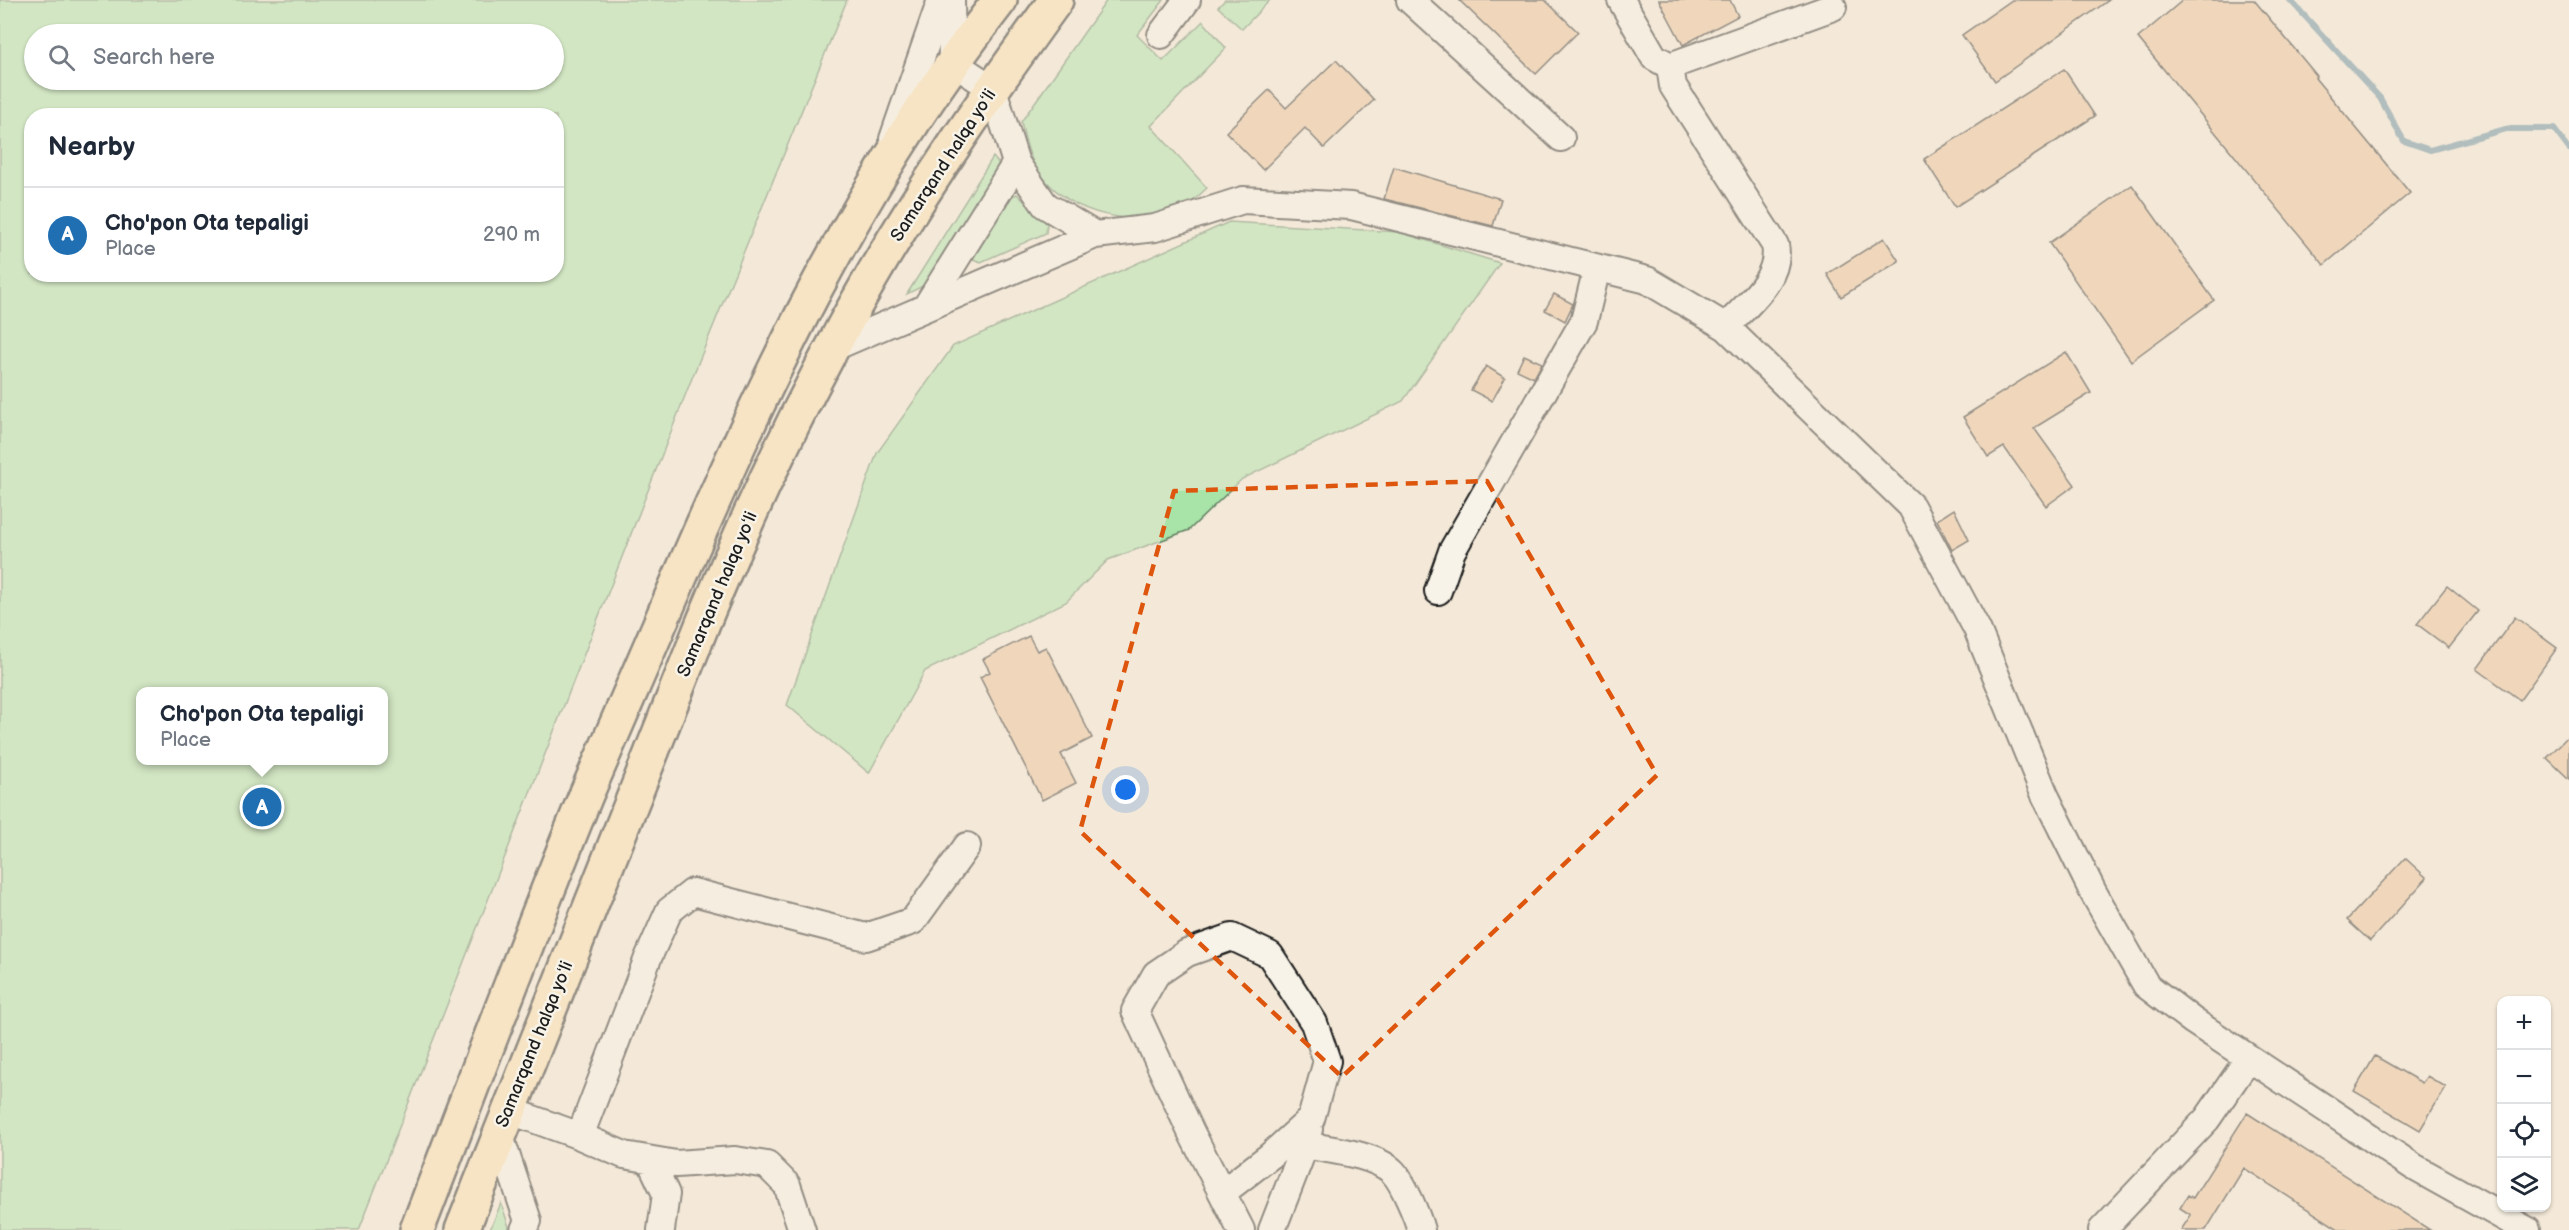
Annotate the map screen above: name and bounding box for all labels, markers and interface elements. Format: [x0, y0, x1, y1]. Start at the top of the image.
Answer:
search box [24, 24, 564, 90]
icon: search [45, 41, 78, 74]
text: Search here [93, 44, 215, 71]
street label: Samarqand halqa yoʻli [886, 85, 1001, 245]
text: Nearby [48, 132, 135, 163]
text: Cho'pon Ota tepaligi [105, 210, 309, 237]
text: A [61, 223, 74, 247]
text: 290 m [483, 223, 540, 247]
text: Place [105, 237, 156, 261]
street label: Samarqand halqa yoʻli [673, 508, 762, 680]
popup [136, 687, 388, 765]
text: Cho'pon Ota tepaligi [160, 701, 364, 728]
text: Place [160, 728, 211, 752]
your location [1111, 775, 1140, 804]
pin: A [242, 784, 282, 830]
street label: Samarqand halqa yoʻli [492, 958, 577, 1130]
map controls [2497, 996, 2551, 1212]
button: + [2497, 996, 2551, 1050]
button: − [2497, 1050, 2551, 1104]
button: locate [2497, 1104, 2551, 1158]
button: layers [2497, 1158, 2551, 1212]

